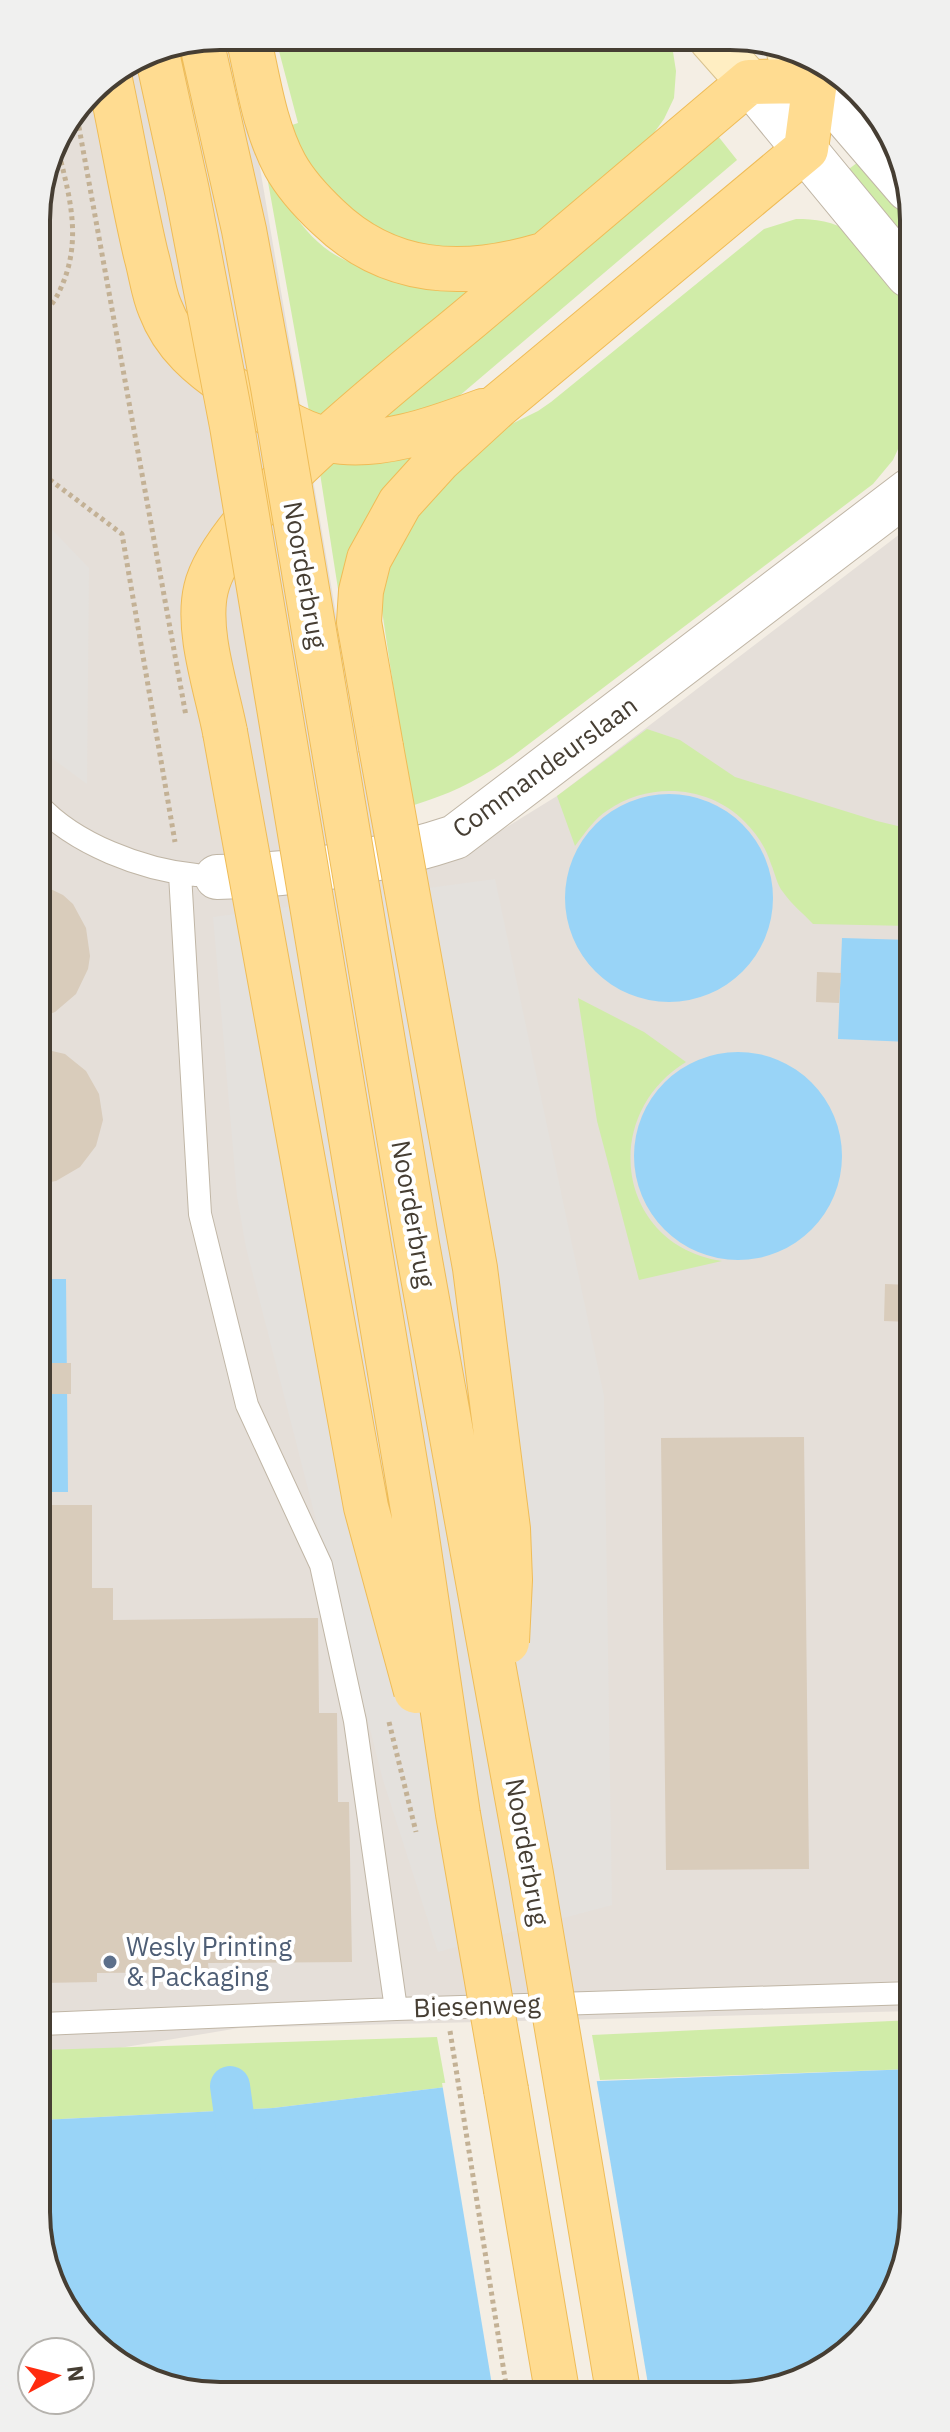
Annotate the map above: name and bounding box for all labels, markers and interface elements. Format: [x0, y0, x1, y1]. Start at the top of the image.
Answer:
street label: Noorderbrug [276, 499, 336, 651]
street label: Commandeurslaan [445, 688, 644, 845]
street label: Noorderbrug [384, 1138, 444, 1290]
street label: Noorderbrug [498, 1776, 558, 1928]
place label: Wesly Printing & Packaging [126, 1929, 292, 1993]
marker: Wesly Printing & Packaging [101, 1953, 119, 1971]
street label: Biesenweg [413, 1986, 541, 2024]
north arrow [16, 2336, 96, 2416]
text: N [61, 2364, 92, 2383]

